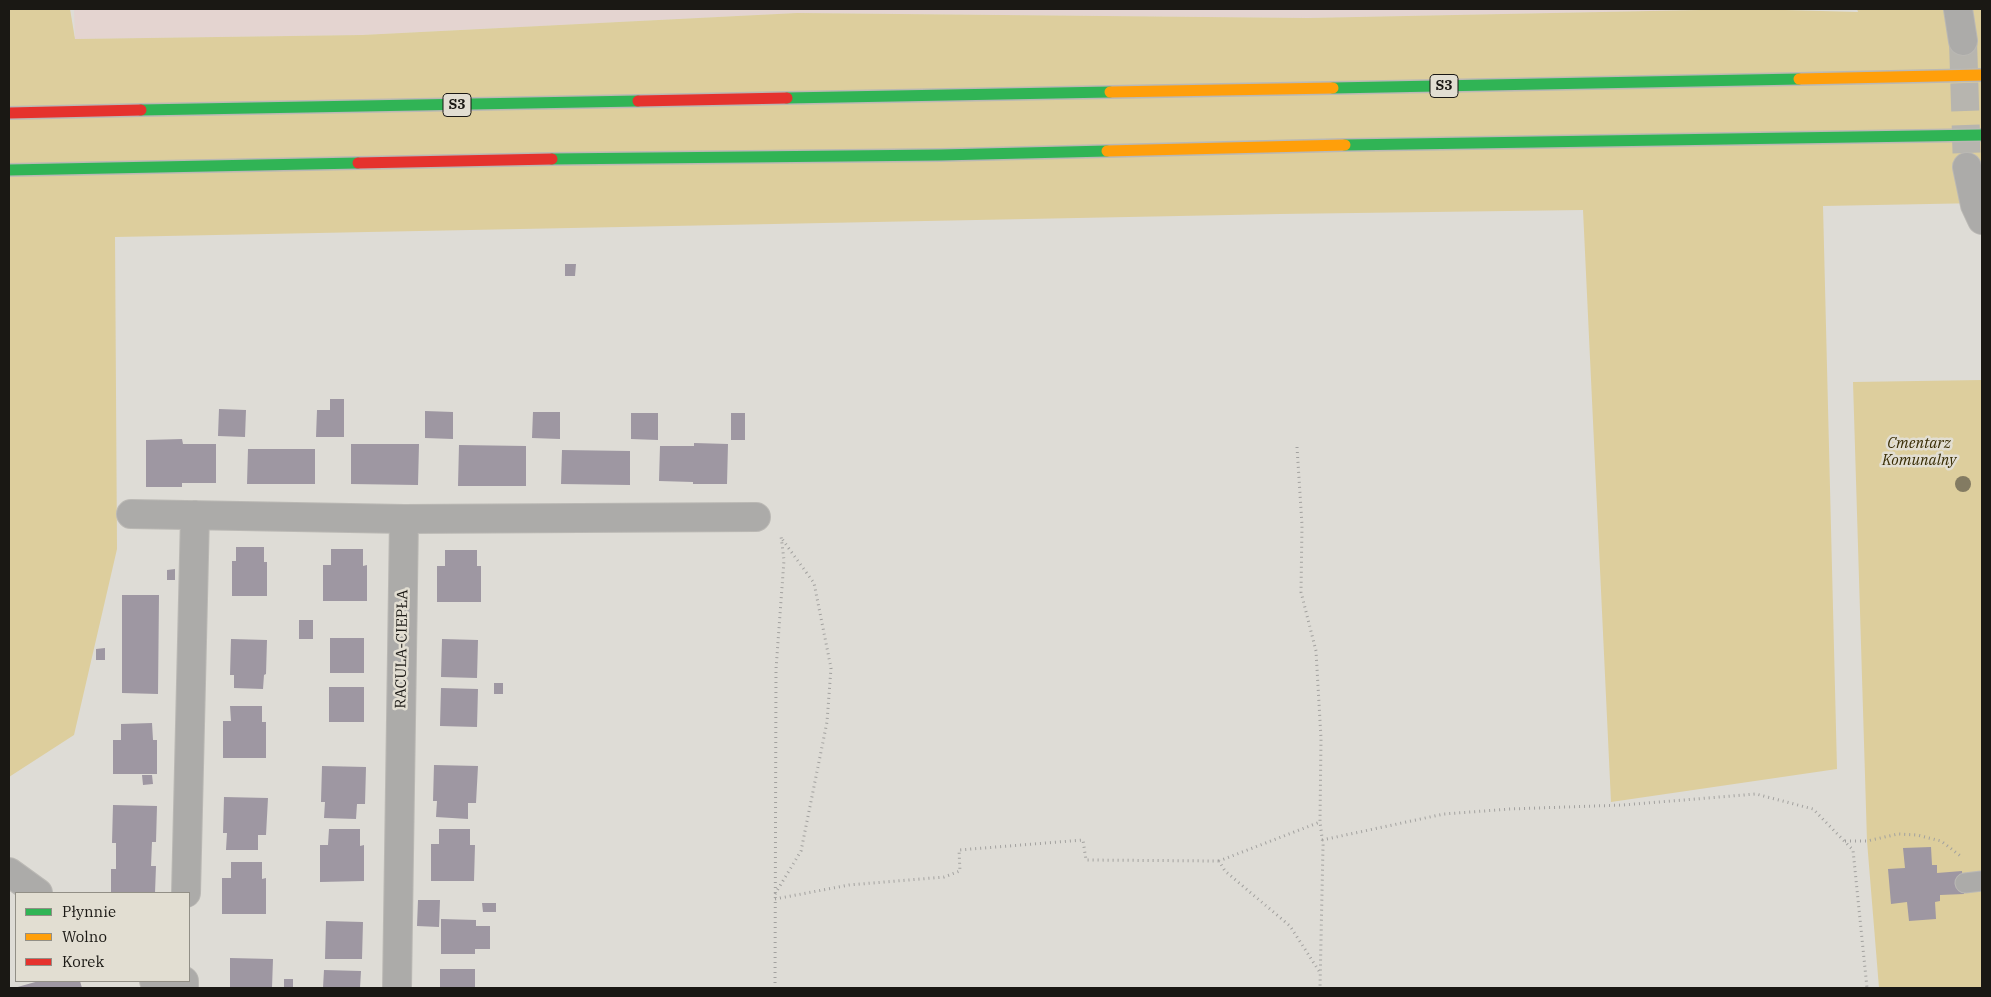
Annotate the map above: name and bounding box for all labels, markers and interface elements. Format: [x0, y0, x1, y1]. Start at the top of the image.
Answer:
road number: S3 [1430, 74, 1458, 98]
road number: S3 [443, 94, 471, 116]
park label: Cmentarz Komunalny [1882, 435, 1956, 470]
street label: RACULA-CIEPŁA [392, 589, 412, 709]
legend [15, 892, 190, 982]
text: Płynnie [62, 902, 116, 921]
text: Wolno [62, 927, 107, 946]
text: Korek [62, 952, 104, 971]

